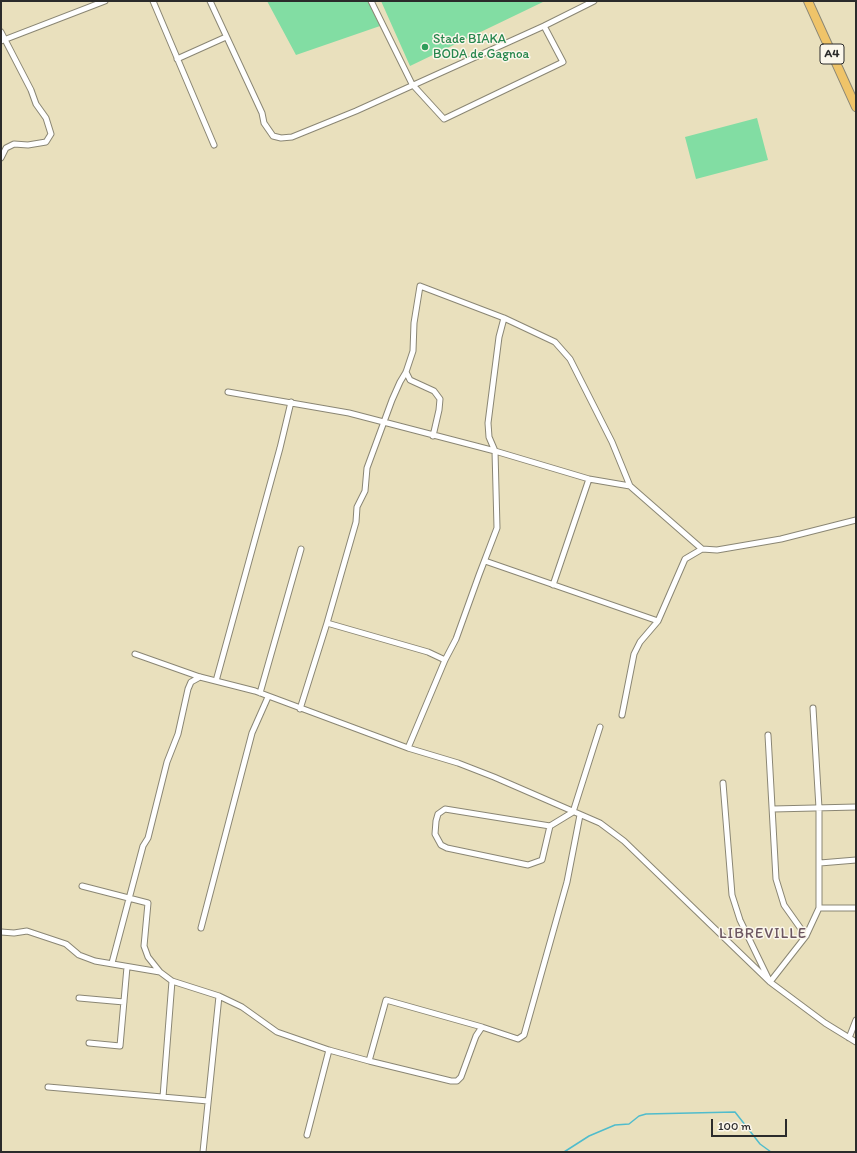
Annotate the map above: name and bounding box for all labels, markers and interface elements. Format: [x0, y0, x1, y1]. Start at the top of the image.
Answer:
place label: Stade BIAKA BODA de Gagnoa [433, 32, 529, 63]
marker: Stade BIAKA BODA de Gagnoa [420, 42, 430, 52]
road number: A4 [820, 44, 844, 64]
district label: LIBREVILLE [719, 925, 807, 943]
scale bar [713, 1111, 789, 1137]
text: 100 m [718, 1119, 751, 1133]

